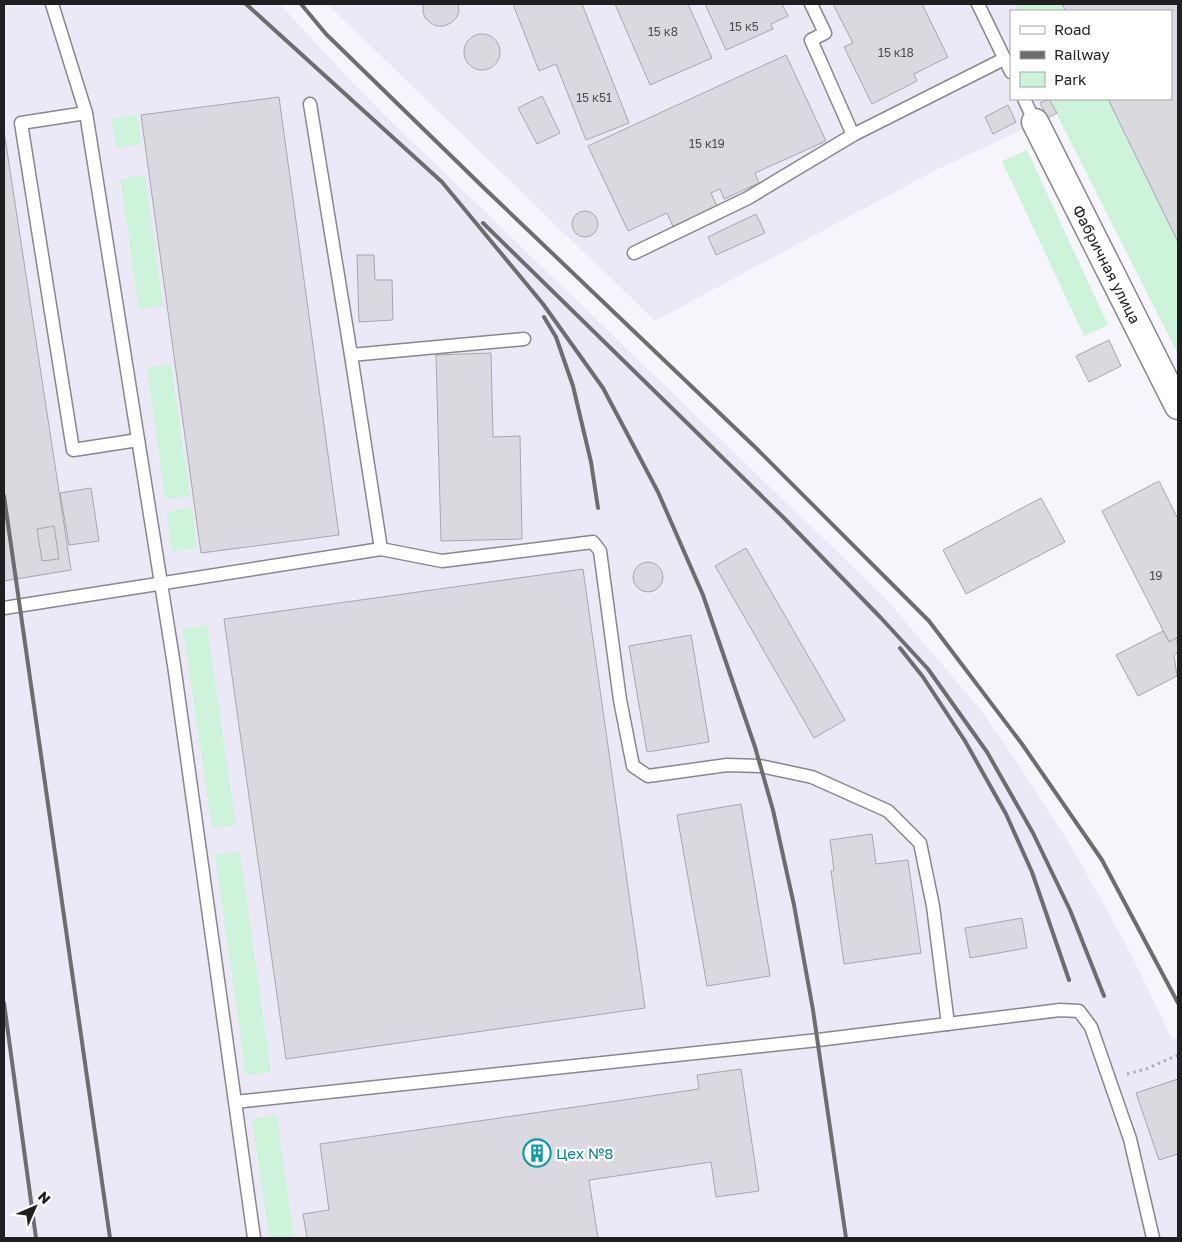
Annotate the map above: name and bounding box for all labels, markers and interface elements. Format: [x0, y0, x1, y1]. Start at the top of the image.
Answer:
legend [1010, 10, 1172, 100]
house number: 15 к5 [729, 19, 759, 34]
text: Road [1054, 20, 1091, 38]
house number: 15 к8 [648, 24, 678, 39]
house number: 15 к18 [878, 45, 914, 60]
text: Railway [1054, 45, 1110, 63]
text: Park [1054, 70, 1087, 88]
house number: 15 к51 [576, 90, 612, 105]
house number: 15 к19 [689, 136, 725, 151]
street label: Фабричная улица [1069, 202, 1145, 326]
house number: 19 [1149, 568, 1163, 583]
building icon: Цех №8 [522, 1138, 552, 1168]
place label: Цех №8 [556, 1144, 613, 1162]
north arrow [10, 1182, 60, 1232]
text: N [35, 1188, 54, 1207]

